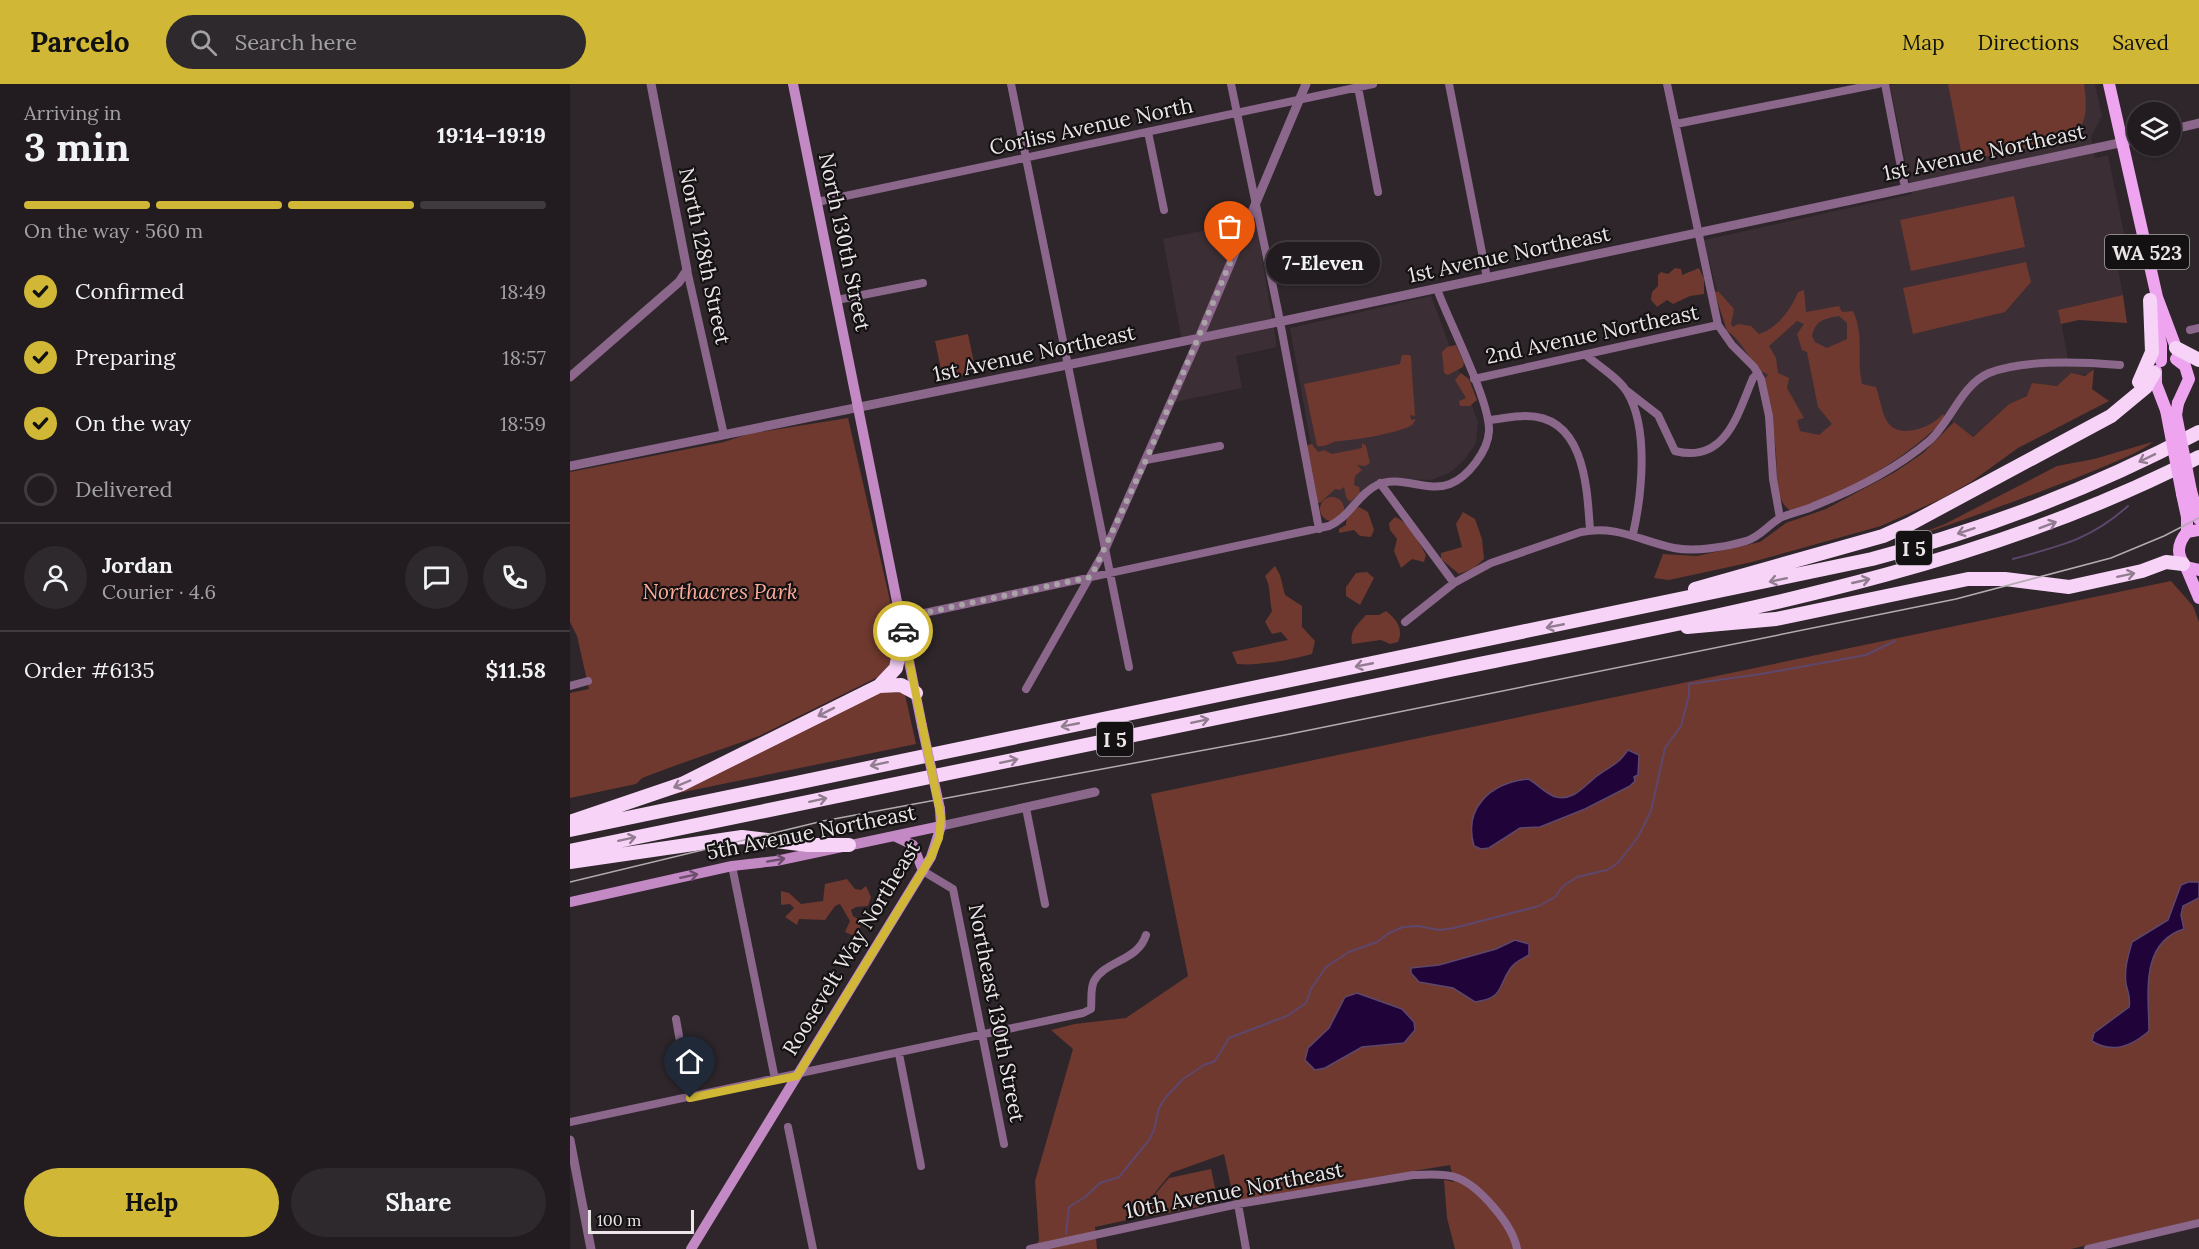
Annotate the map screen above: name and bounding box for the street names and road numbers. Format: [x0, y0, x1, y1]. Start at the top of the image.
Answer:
street label: Corliss Avenue North [987, 91, 1195, 161]
street label: 1st Avenue Northeast [1881, 117, 2088, 187]
street label: North 130th Street [813, 150, 877, 335]
street label: North 128th Street [673, 165, 737, 348]
street label: 1st Avenue Northeast [1406, 219, 1613, 289]
road number: WA 523 [2105, 235, 2189, 269]
street label: 2nd Avenue Northeast [1483, 298, 1702, 370]
street label: 1st Avenue Northeast [931, 318, 1138, 388]
road number: I 5 [1896, 531, 1932, 565]
road number: I 5 [1097, 722, 1133, 756]
street label: 5th Avenue Northeast [704, 798, 919, 866]
street label: Roosevelt Way Northeast [776, 835, 926, 1060]
street label: Northeast 130th Street [963, 902, 1032, 1125]
street label: 10th Avenue Northeast [1123, 1155, 1346, 1224]

